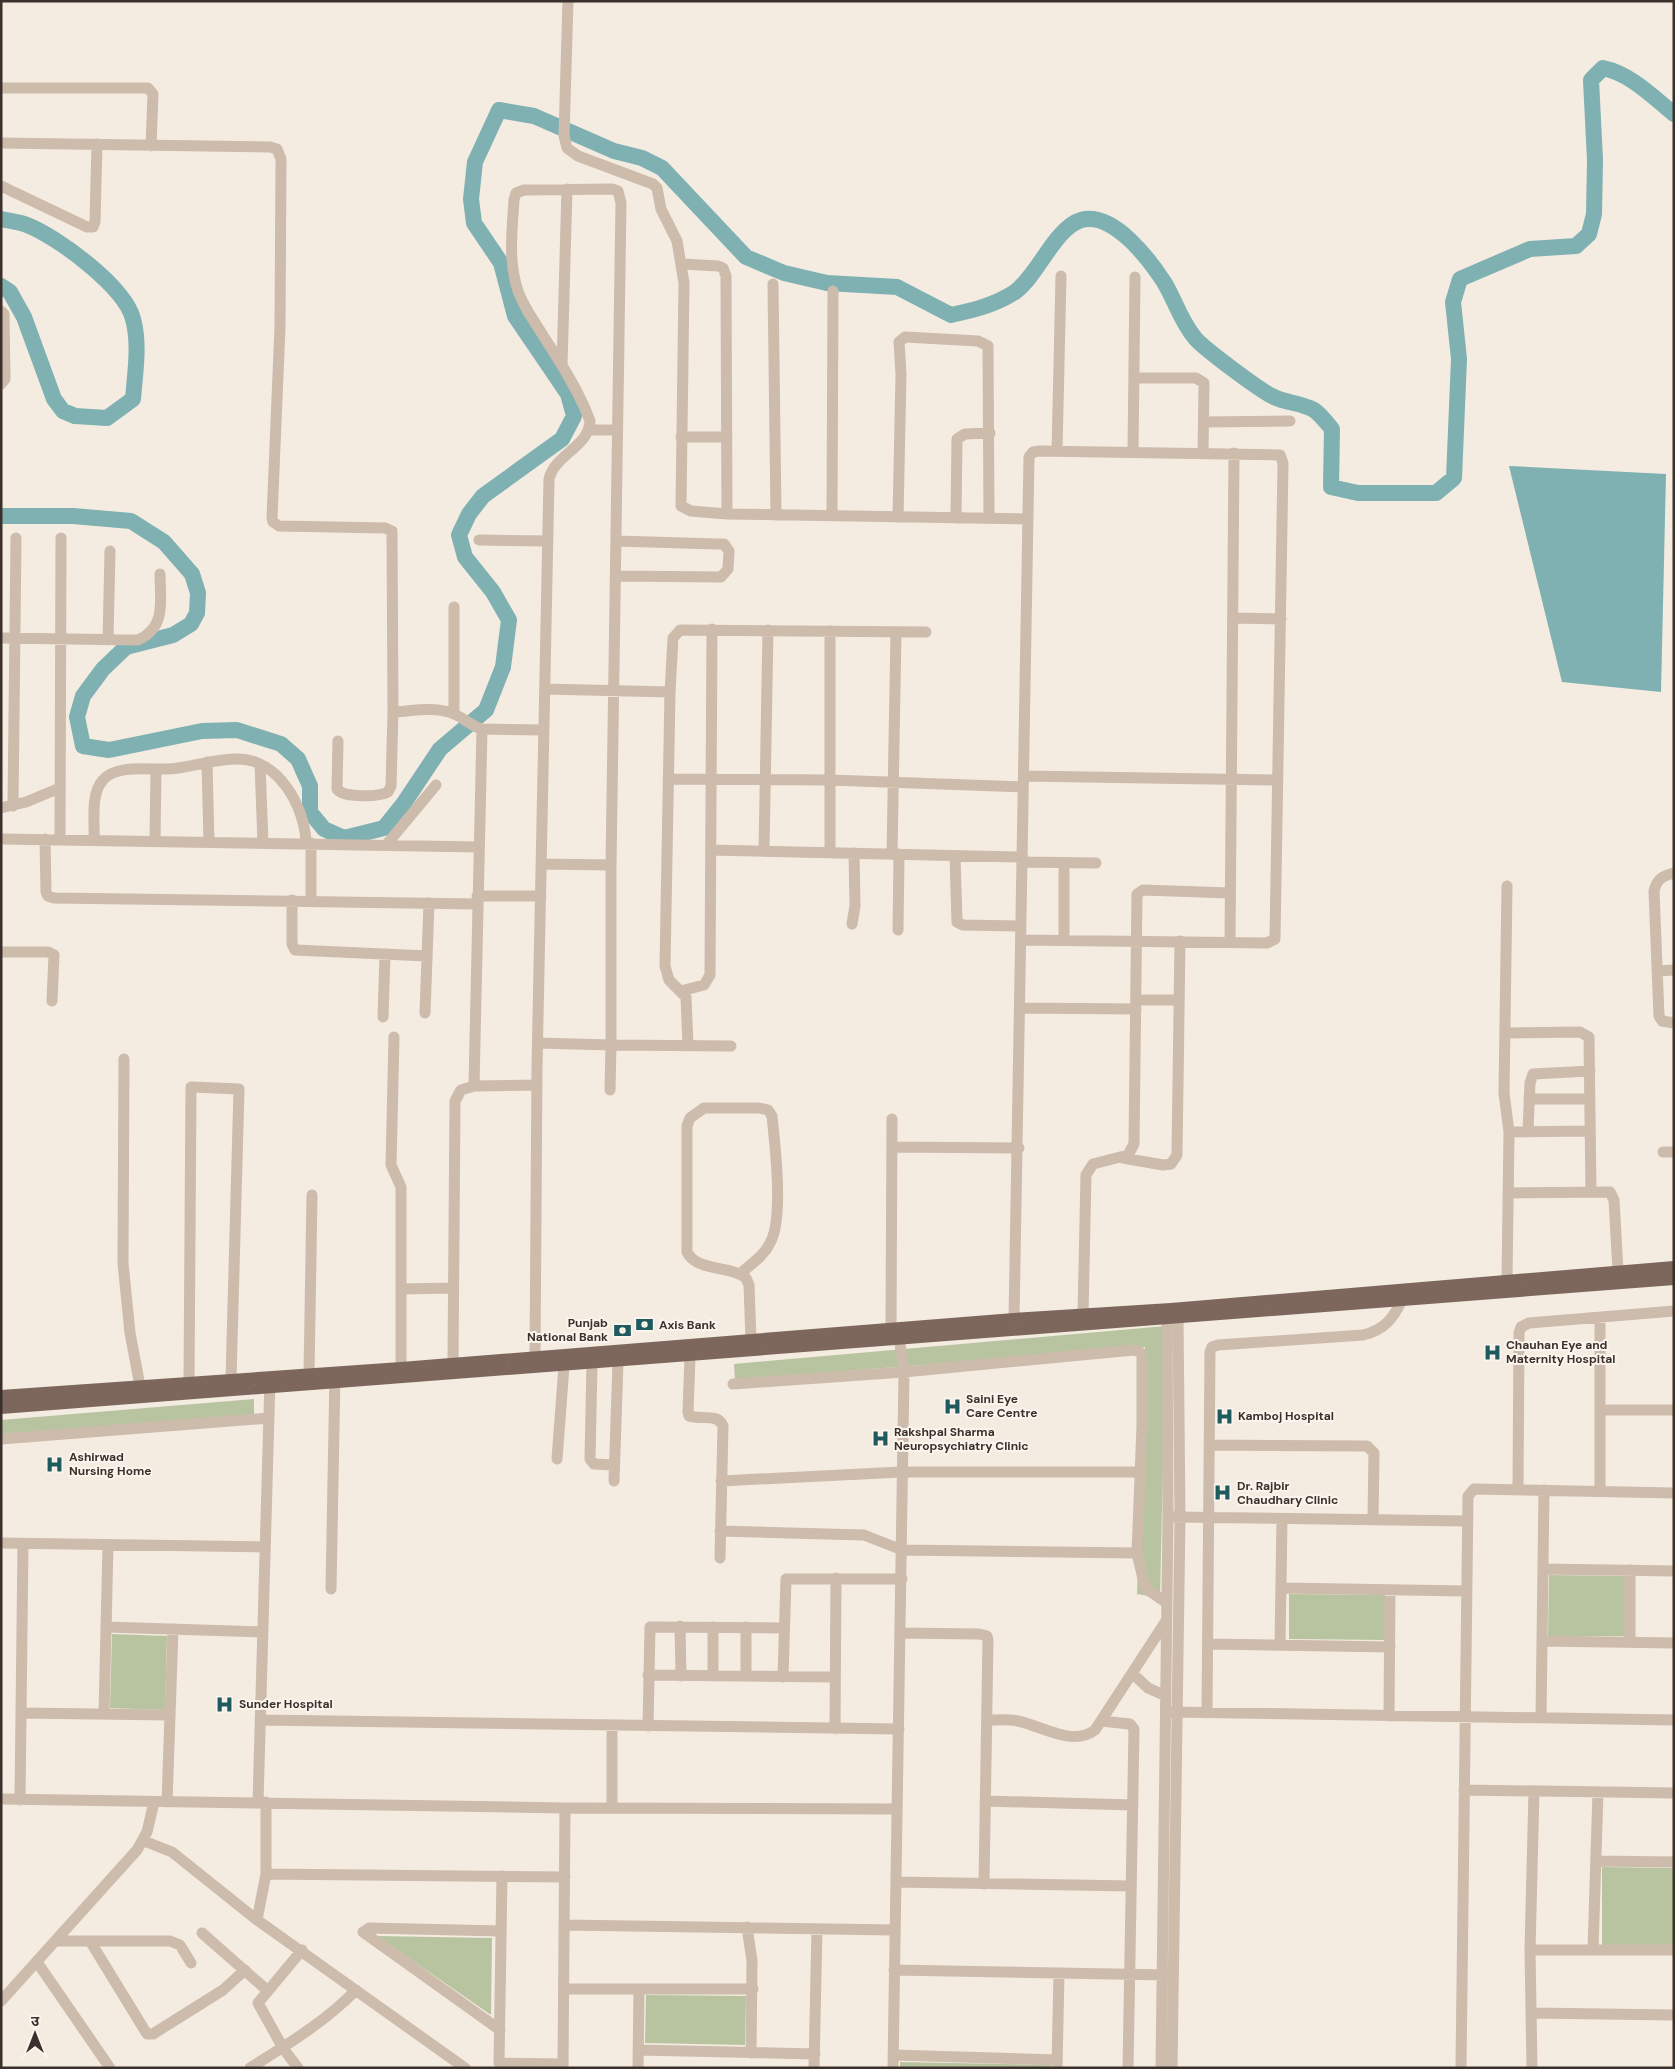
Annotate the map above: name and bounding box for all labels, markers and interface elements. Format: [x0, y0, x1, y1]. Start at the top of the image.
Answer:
place label: Punjab National Bank [527, 1315, 608, 1345]
bank icon: Axis Bank [635, 1315, 655, 1335]
place label: Axis Bank [659, 1317, 716, 1333]
bank icon: Punjab National Bank [612, 1320, 632, 1340]
place label: Chauhan Eye and Maternity Hospital [1506, 1337, 1616, 1367]
hospital icon: Chauhan Eye and Maternity Hospital [1482, 1342, 1502, 1362]
place label: Saini Eye Care Centre [966, 1391, 1037, 1421]
hospital icon: Saini Eye Care Centre [942, 1396, 962, 1416]
hospital icon: Kamboj Hospital [1214, 1406, 1234, 1426]
place label: Kamboj Hospital [1238, 1408, 1334, 1424]
place label: Rakshpal Sharma Neuropsychiatry Clinic [894, 1424, 1029, 1454]
hospital icon: Rakshpal Sharma Neuropsychiatry Clinic [870, 1429, 890, 1449]
place label: Ashirwad Nursing Home [69, 1449, 152, 1479]
hospital icon: Ashirwad Nursing Home [45, 1454, 65, 1474]
place label: Dr. Rajbir Chaudhary Clinic [1237, 1478, 1338, 1508]
hospital icon: Dr. Rajbir Chaudhary Clinic [1213, 1483, 1233, 1503]
hospital icon: Sunder Hospital [215, 1694, 235, 1714]
place label: Sunder Hospital [239, 1696, 333, 1712]
north arrow [10, 2009, 60, 2059]
text: उ [31, 2012, 40, 2030]

